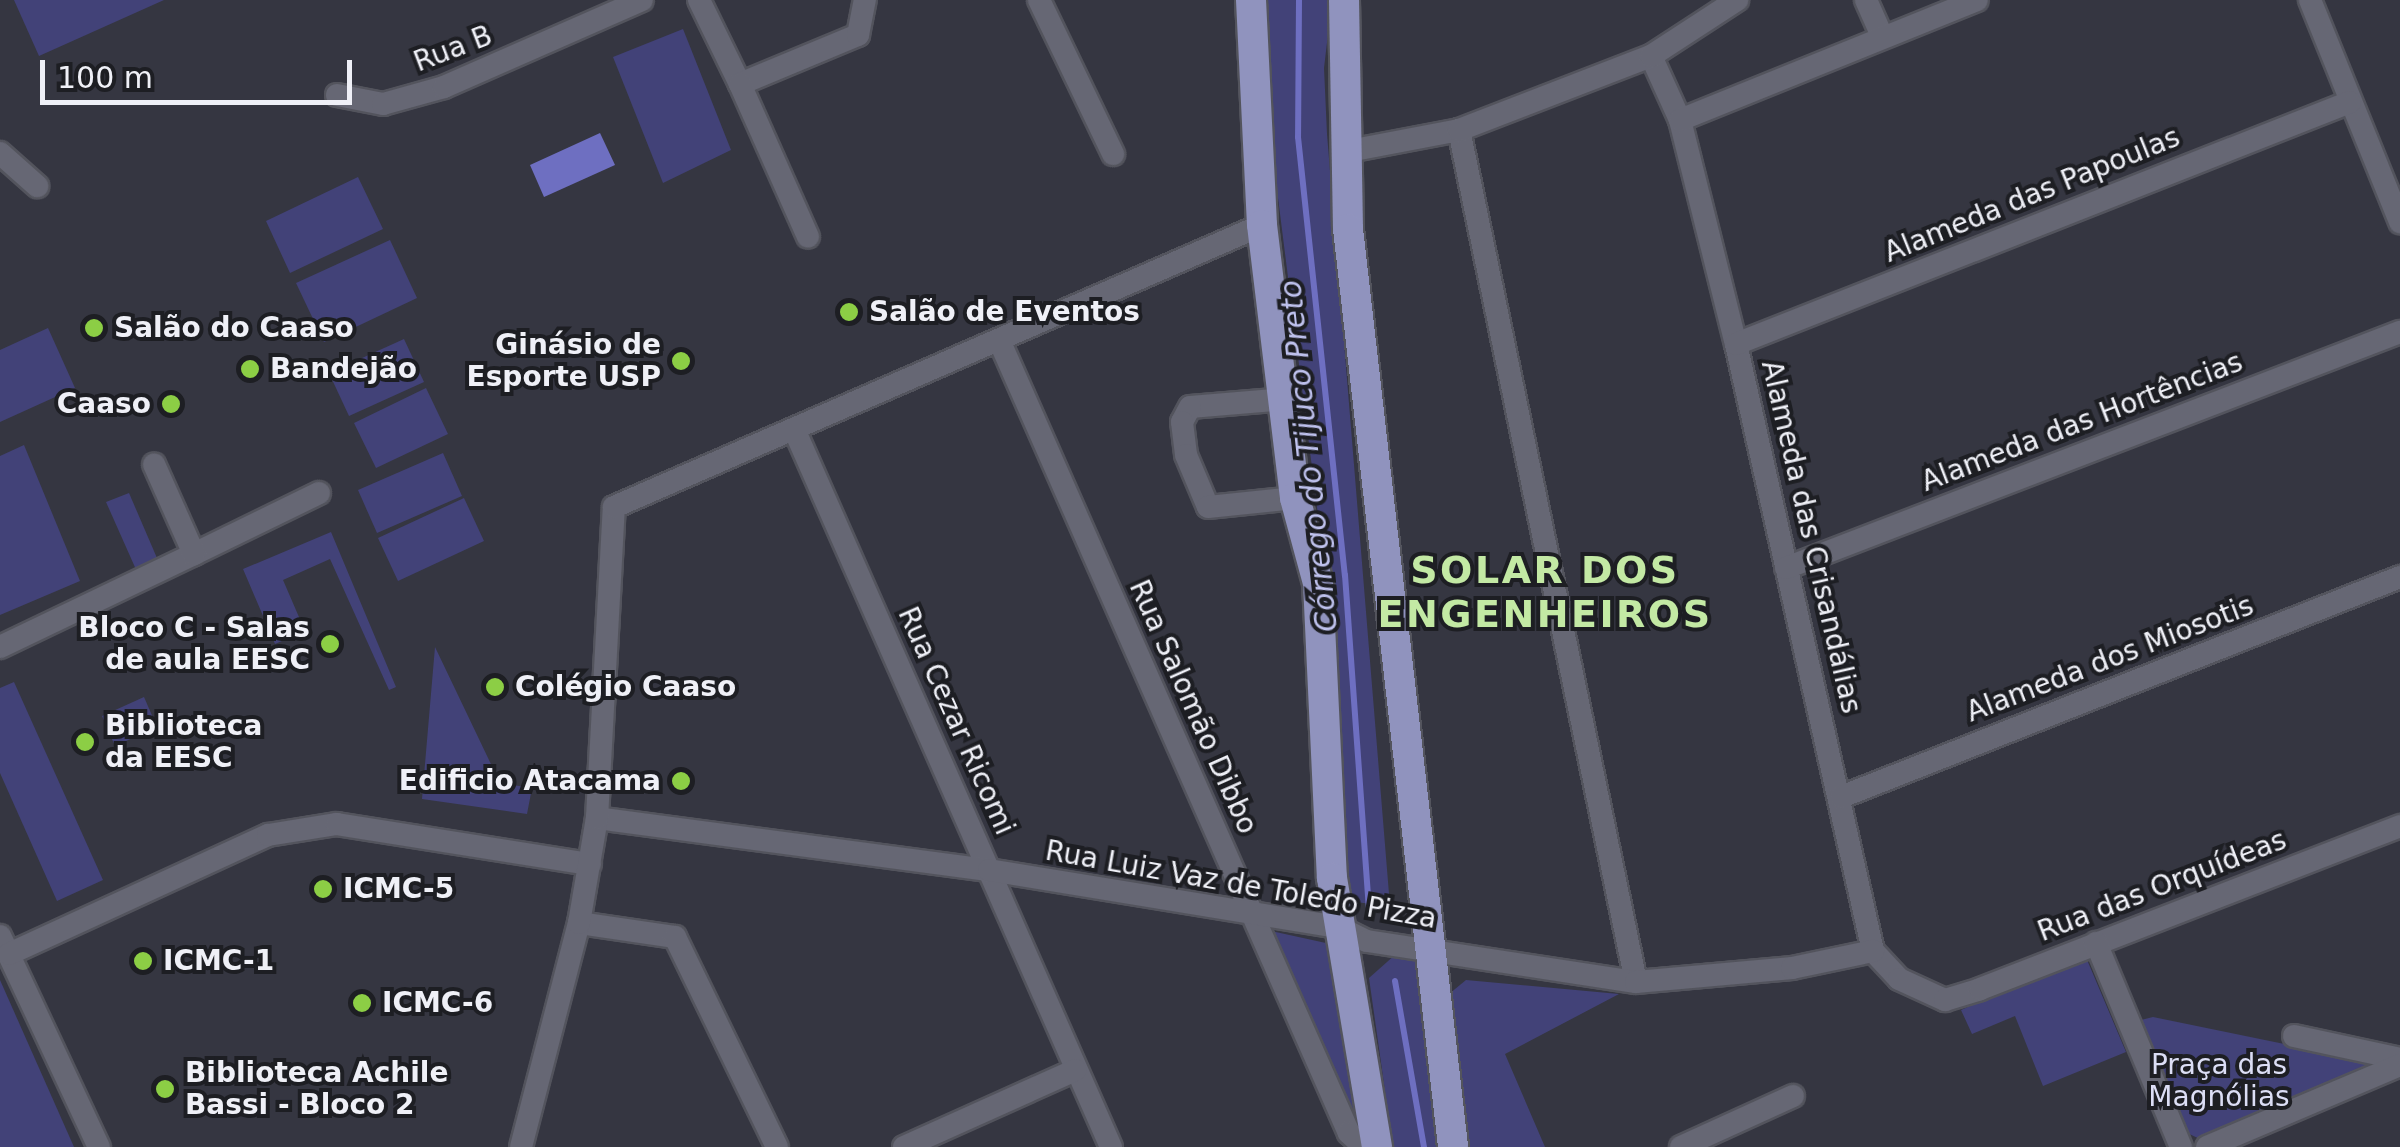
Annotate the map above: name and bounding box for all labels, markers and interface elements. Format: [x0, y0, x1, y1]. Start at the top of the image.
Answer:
street label: Rua B [409, 19, 497, 79]
scale bar [45, 40, 358, 102]
text: 100 m [57, 60, 153, 95]
street label: Alameda das Papoulas [1879, 120, 2185, 270]
water label: Córrego do Tijuco Preto [1273, 278, 1345, 634]
place label: Salão de Eventos [869, 295, 1140, 329]
marker: Salão de Eventos [838, 301, 860, 323]
place label: Salão do Caaso [114, 311, 354, 345]
marker: Salão do Caaso [83, 317, 105, 339]
place label: Ginásio de Esporte USP [467, 328, 661, 394]
street label: Alameda das Hortências [1917, 345, 2247, 499]
marker: Ginásio de Esporte USP [670, 350, 692, 372]
place label: Bandejão [270, 352, 417, 386]
street label: Alameda das Crisandálias [1754, 357, 1868, 717]
marker: Bandejão [239, 358, 261, 380]
place label: Caaso [57, 387, 151, 421]
marker: Caaso [160, 393, 182, 415]
district label: SOLAR DOS ENGENHEIROS [1377, 548, 1713, 638]
street label: Rua Salomão Dibbo [1122, 575, 1264, 839]
street label: Alameda dos Miosotis [1962, 589, 2258, 729]
street label: Rua Cezar Ricomi [891, 602, 1021, 840]
place label: Bloco C - Salas de aula EESC [78, 611, 310, 677]
marker: Bloco C - Salas de aula EESC [319, 633, 341, 655]
place label: Colégio Caaso [515, 670, 736, 704]
marker: Colégio Caaso [484, 676, 506, 698]
place label: Biblioteca da EESC [105, 709, 262, 775]
marker: Biblioteca da EESC [74, 731, 96, 753]
place label: Edificio Atacama [399, 764, 661, 798]
marker: Edificio Atacama [670, 770, 692, 792]
street label: Rua das Orquídeas [2033, 823, 2291, 949]
street label: Rua Luiz Vaz de Toledo Pizza [1043, 834, 1439, 936]
place label: ICMC-5 [343, 872, 454, 906]
marker: ICMC-5 [312, 878, 334, 900]
place label: ICMC-1 [163, 944, 274, 978]
marker: ICMC-1 [132, 950, 154, 972]
place label: ICMC-6 [382, 986, 493, 1020]
marker: ICMC-6 [351, 992, 373, 1014]
park label: Praça das Magnólias [2148, 1048, 2290, 1114]
place label: Biblioteca Achile Bassi - Bloco 2 [185, 1056, 448, 1122]
marker: Biblioteca Achile Bassi - Bloco 2 [154, 1078, 176, 1100]

